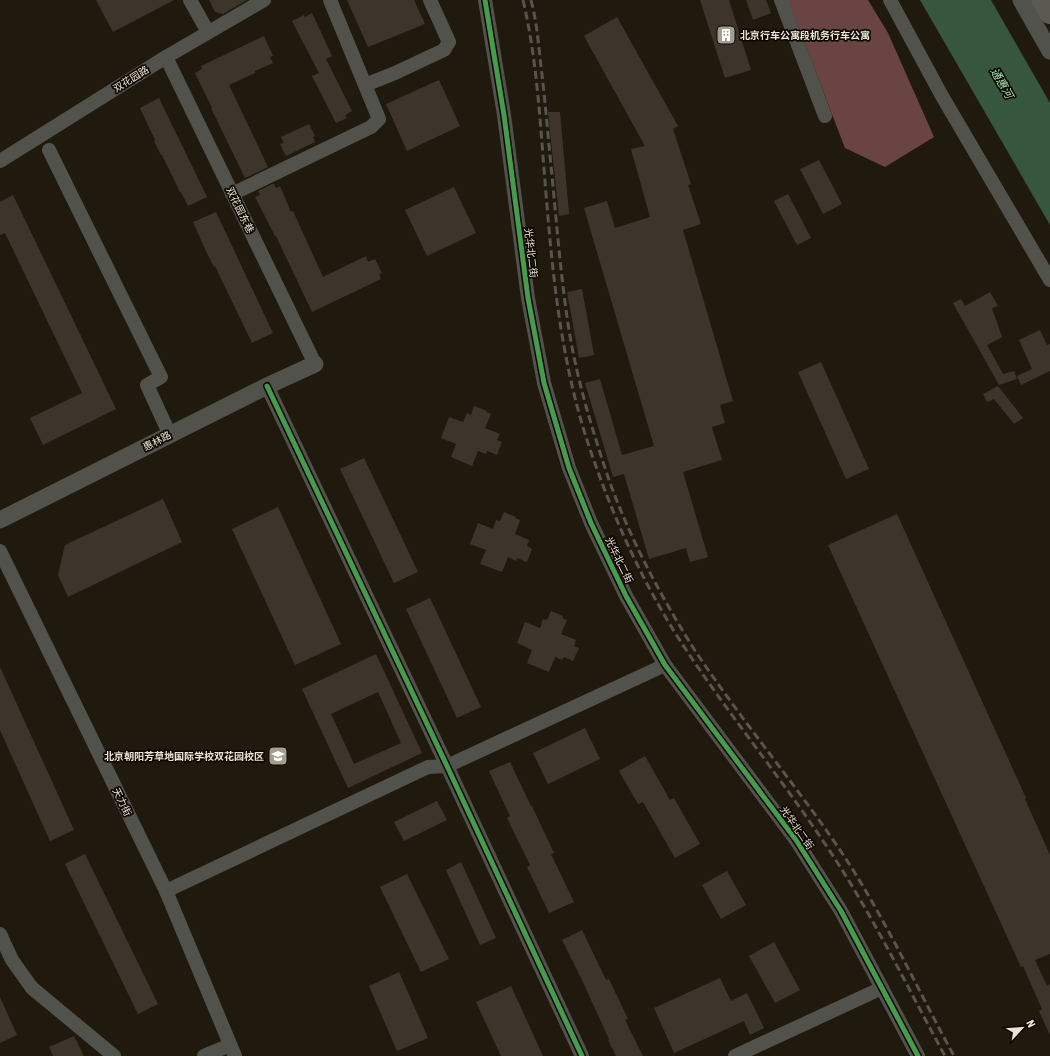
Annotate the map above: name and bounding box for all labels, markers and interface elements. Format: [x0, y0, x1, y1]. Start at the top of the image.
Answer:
building icon: 北京行车公寓段机务行车公寓 [715, 24, 737, 46]
place label: 北京行车公寓段机务行车公寓 [740, 30, 870, 41]
street label: 双花园路 [111, 64, 151, 94]
water label: 通惠河 [989, 66, 1016, 102]
street label: 双花园东巷 [224, 185, 256, 235]
street label: 光华北二街 [522, 228, 540, 278]
street label: 惠林路 [141, 429, 173, 453]
street label: 光华北二街 [603, 535, 635, 585]
school or university icon: 北京朝阳芳草地国际学校双花园校区 [267, 745, 289, 767]
place label: 北京朝阳芳草地国际学校双花园校区 [104, 750, 264, 762]
street label: 天力街 [110, 786, 134, 818]
street label: 光华北二街 [778, 804, 816, 852]
north arrow [1002, 1008, 1042, 1048]
text: N [1024, 1018, 1038, 1029]

